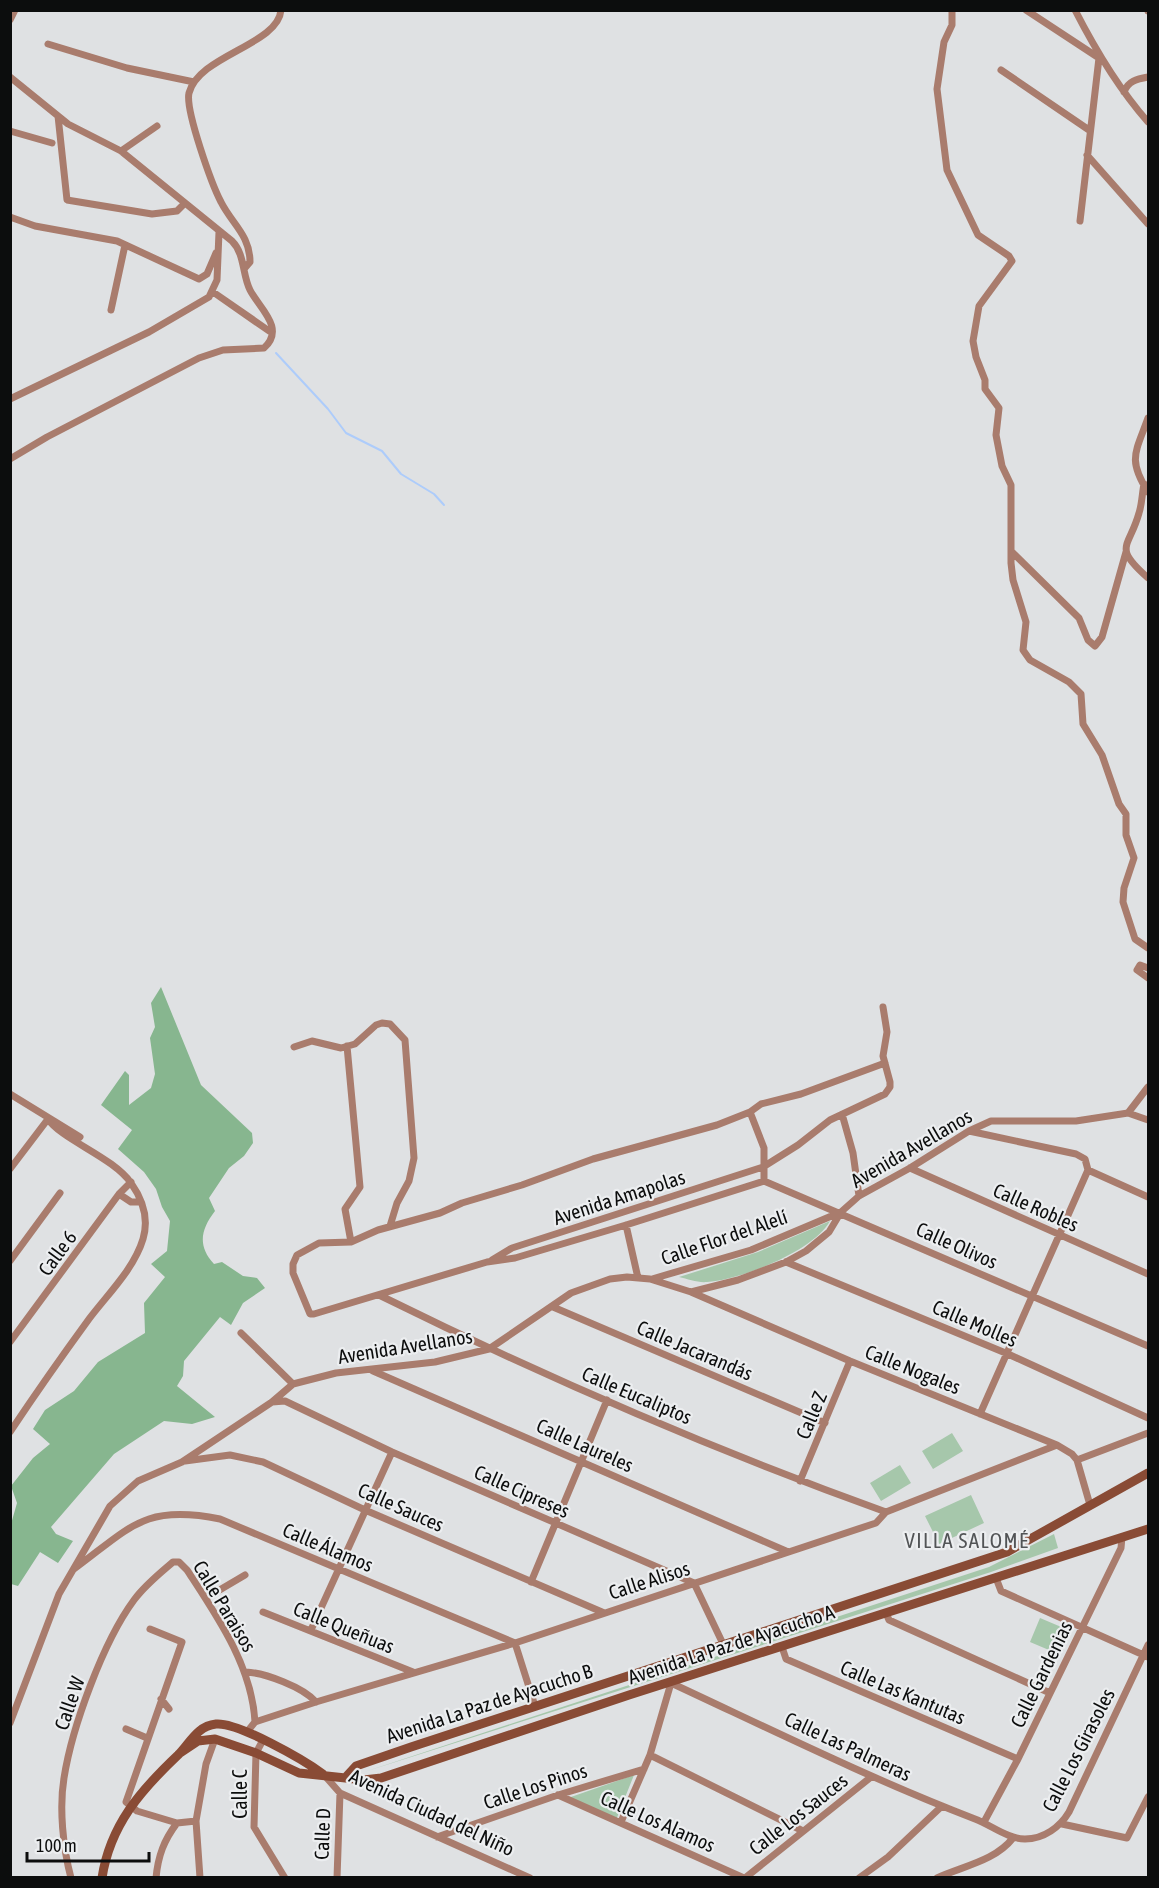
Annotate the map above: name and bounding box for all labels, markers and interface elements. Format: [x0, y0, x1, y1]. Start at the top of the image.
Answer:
street label: Avenida Avellanos [846, 1104, 976, 1192]
street label: Avenida Amapolas [550, 1165, 688, 1229]
street label: Calle Robles [990, 1178, 1082, 1236]
street label: Calle Flor del Alelí [658, 1204, 791, 1269]
street label: Calle Olivos [913, 1217, 1001, 1273]
street label: Calle 6 [33, 1226, 81, 1280]
street label: Calle Molles [929, 1295, 1021, 1351]
street label: Calle Jacarandás [634, 1315, 756, 1385]
street label: Avenida Avellanos [336, 1324, 474, 1368]
street label: Calle Nogales [862, 1340, 964, 1398]
street label: Calle Eucaliptos [579, 1362, 695, 1428]
street label: Calle Z [791, 1388, 831, 1442]
street label: Calle Laureles [533, 1413, 637, 1477]
street label: Calle Cipreses [471, 1460, 573, 1522]
street label: Calle Sauces [355, 1478, 447, 1536]
street label: Calle Álamos [279, 1518, 377, 1576]
district label: VILLA SALOMÉ [904, 1528, 1030, 1552]
street label: Calle Paraisos [189, 1556, 261, 1656]
street label: Calle Alisos [606, 1556, 692, 1604]
street label: Calle Queñuas [290, 1596, 398, 1658]
street label: Avenida La Paz de Ayacucho A [625, 1600, 837, 1688]
street label: Calle Gardenias [1005, 1617, 1077, 1731]
street label: Calle Las Kantutas [837, 1655, 969, 1729]
street label: Avenida La Paz de Ayacucho B [383, 1659, 595, 1747]
street label: Calle W [49, 1673, 89, 1733]
street label: Calle Los Girasoles [1037, 1685, 1119, 1815]
street label: Calle Las Palmeras [781, 1707, 915, 1785]
street label: Calle Los Pinos [480, 1758, 590, 1814]
street label: Avenida Ciudad del Niño [346, 1764, 518, 1860]
street label: Calle Los Sauces [744, 1768, 852, 1860]
street label: Calle C [228, 1769, 251, 1819]
street label: Calle Los Alamos [597, 1786, 719, 1856]
street label: Calle D [310, 1808, 334, 1860]
scale bar [27, 1825, 148, 1863]
text: 100 m [36, 1835, 77, 1856]

